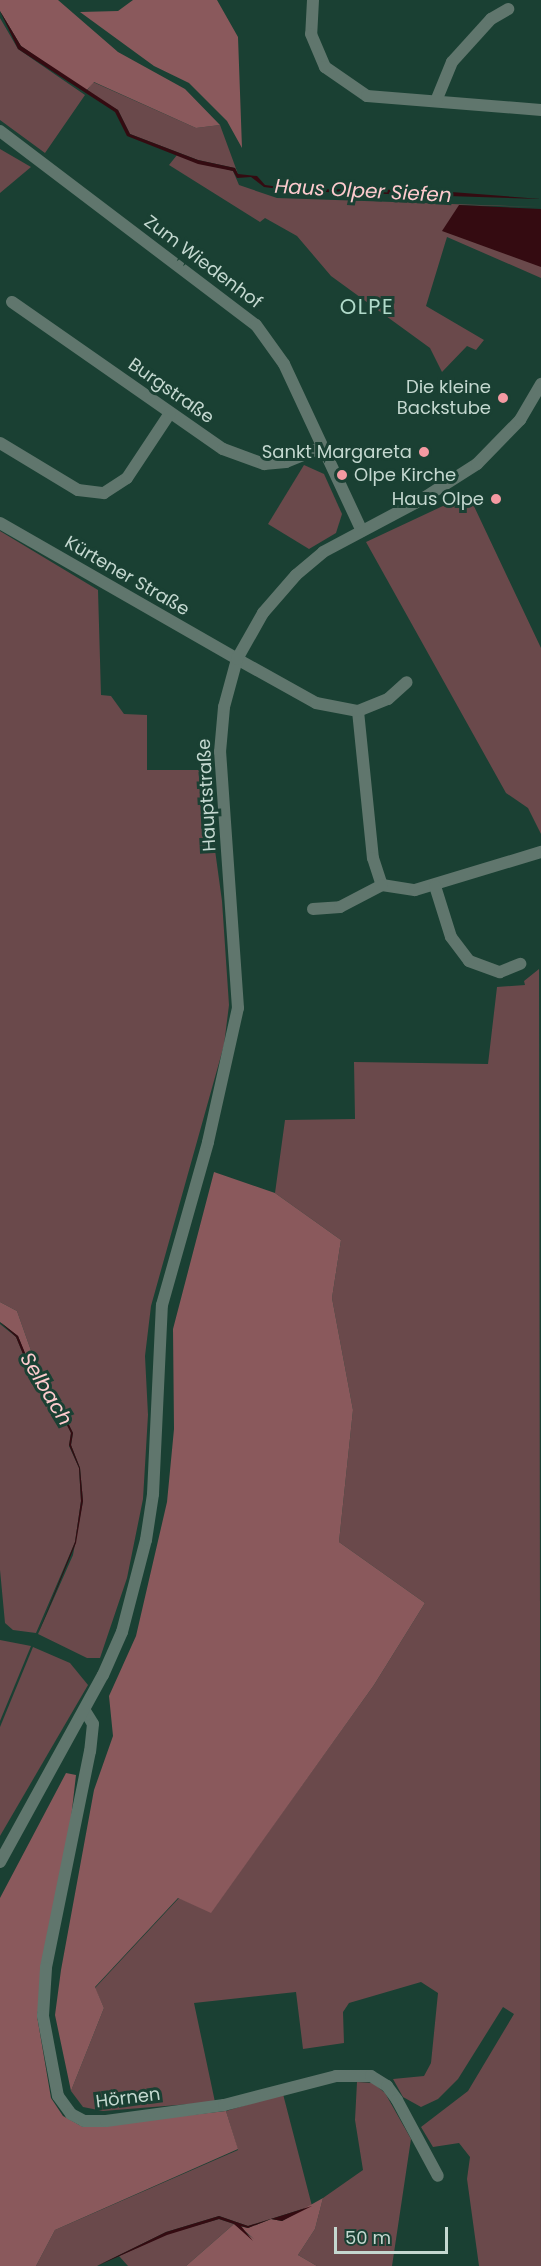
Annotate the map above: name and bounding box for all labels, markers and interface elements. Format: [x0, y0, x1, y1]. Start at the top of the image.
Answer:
water label: Haus Olper Siefen [274, 174, 452, 208]
street label: Zum Wiedenhof [140, 211, 266, 313]
district label: OLPE [340, 294, 394, 320]
street label: Burgstraße [124, 354, 218, 428]
place label: Die kleine Backstube [397, 377, 491, 420]
marker: Die kleine Backstube [496, 391, 510, 405]
place label: Sankt Margareta [262, 441, 412, 463]
marker: Sankt Margareta [417, 445, 431, 459]
place label: Olpe Kirche [354, 464, 456, 486]
marker: Olpe Kirche [335, 468, 349, 482]
place label: Haus Olpe [392, 488, 484, 510]
marker: Haus Olpe [489, 492, 503, 506]
street label: Kürtener Straße [61, 532, 193, 620]
street label: Hauptstraße [193, 738, 221, 852]
water label: Selbach [15, 1348, 77, 1430]
street label: Hörnen [94, 2083, 162, 2113]
scale bar [337, 2215, 451, 2253]
text: 50 m [345, 2225, 391, 2250]

